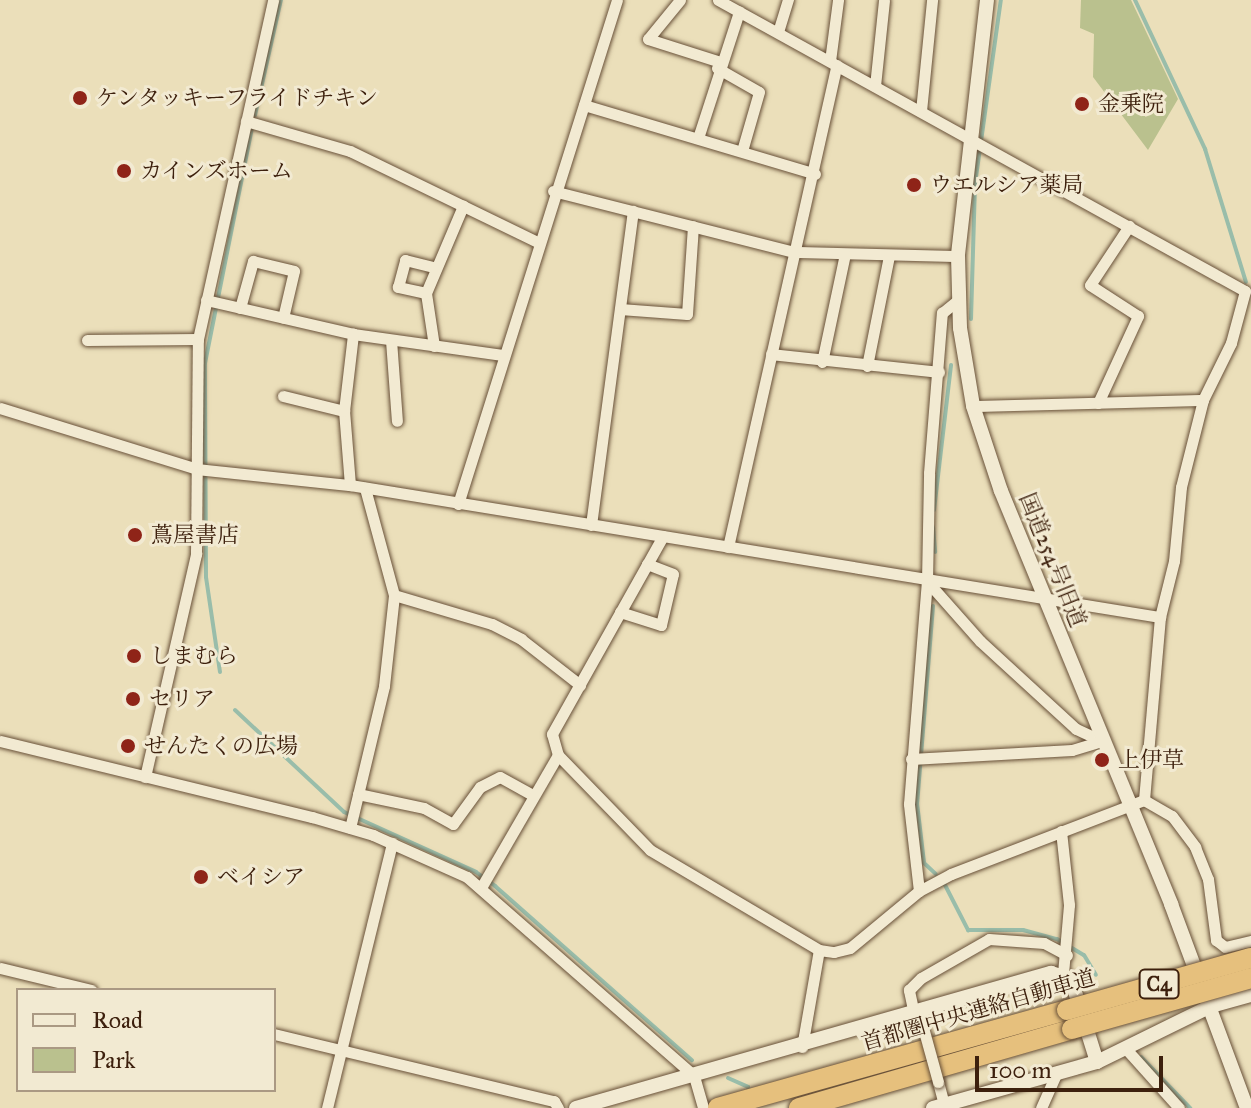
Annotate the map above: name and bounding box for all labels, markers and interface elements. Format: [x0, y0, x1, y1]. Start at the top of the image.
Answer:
place label: ケンタッキーフライドチキン [96, 85, 382, 111]
marker: ケンタッキーフライドチキン [71, 89, 89, 107]
place label: 金乗院 [1098, 91, 1164, 117]
marker: 金乗院 [1073, 95, 1091, 113]
place label: カインズホーム [140, 158, 294, 184]
marker: カインズホーム [115, 162, 133, 180]
place label: ウエルシア薬局 [930, 172, 1084, 198]
marker: ウエルシア薬局 [905, 176, 923, 194]
street label: 国道254号旧道 [1014, 489, 1092, 631]
place label: 蔦屋書店 [151, 522, 239, 548]
marker: 蔦屋書店 [126, 526, 144, 544]
place label: しまむら [150, 643, 238, 669]
marker: しまむら [125, 647, 143, 665]
place label: セリア [149, 686, 215, 712]
marker: セリア [124, 690, 142, 708]
place label: せんたくの広場 [144, 733, 298, 759]
marker: せんたくの広場 [119, 737, 137, 755]
place label: 上伊草 [1118, 747, 1184, 773]
marker: 上伊草 [1093, 751, 1111, 769]
place label: ベイシア [217, 864, 305, 890]
marker: ベイシア [192, 868, 210, 886]
street label: 首都圏中央連絡自動車道 [858, 964, 1098, 1056]
road number: C4 [1137, 968, 1181, 1000]
legend [16, 988, 276, 1092]
text: Road [92, 1005, 143, 1035]
scale bar [979, 1040, 1167, 1090]
text: Park [92, 1045, 135, 1075]
text: 100 m [989, 1055, 1052, 1085]

